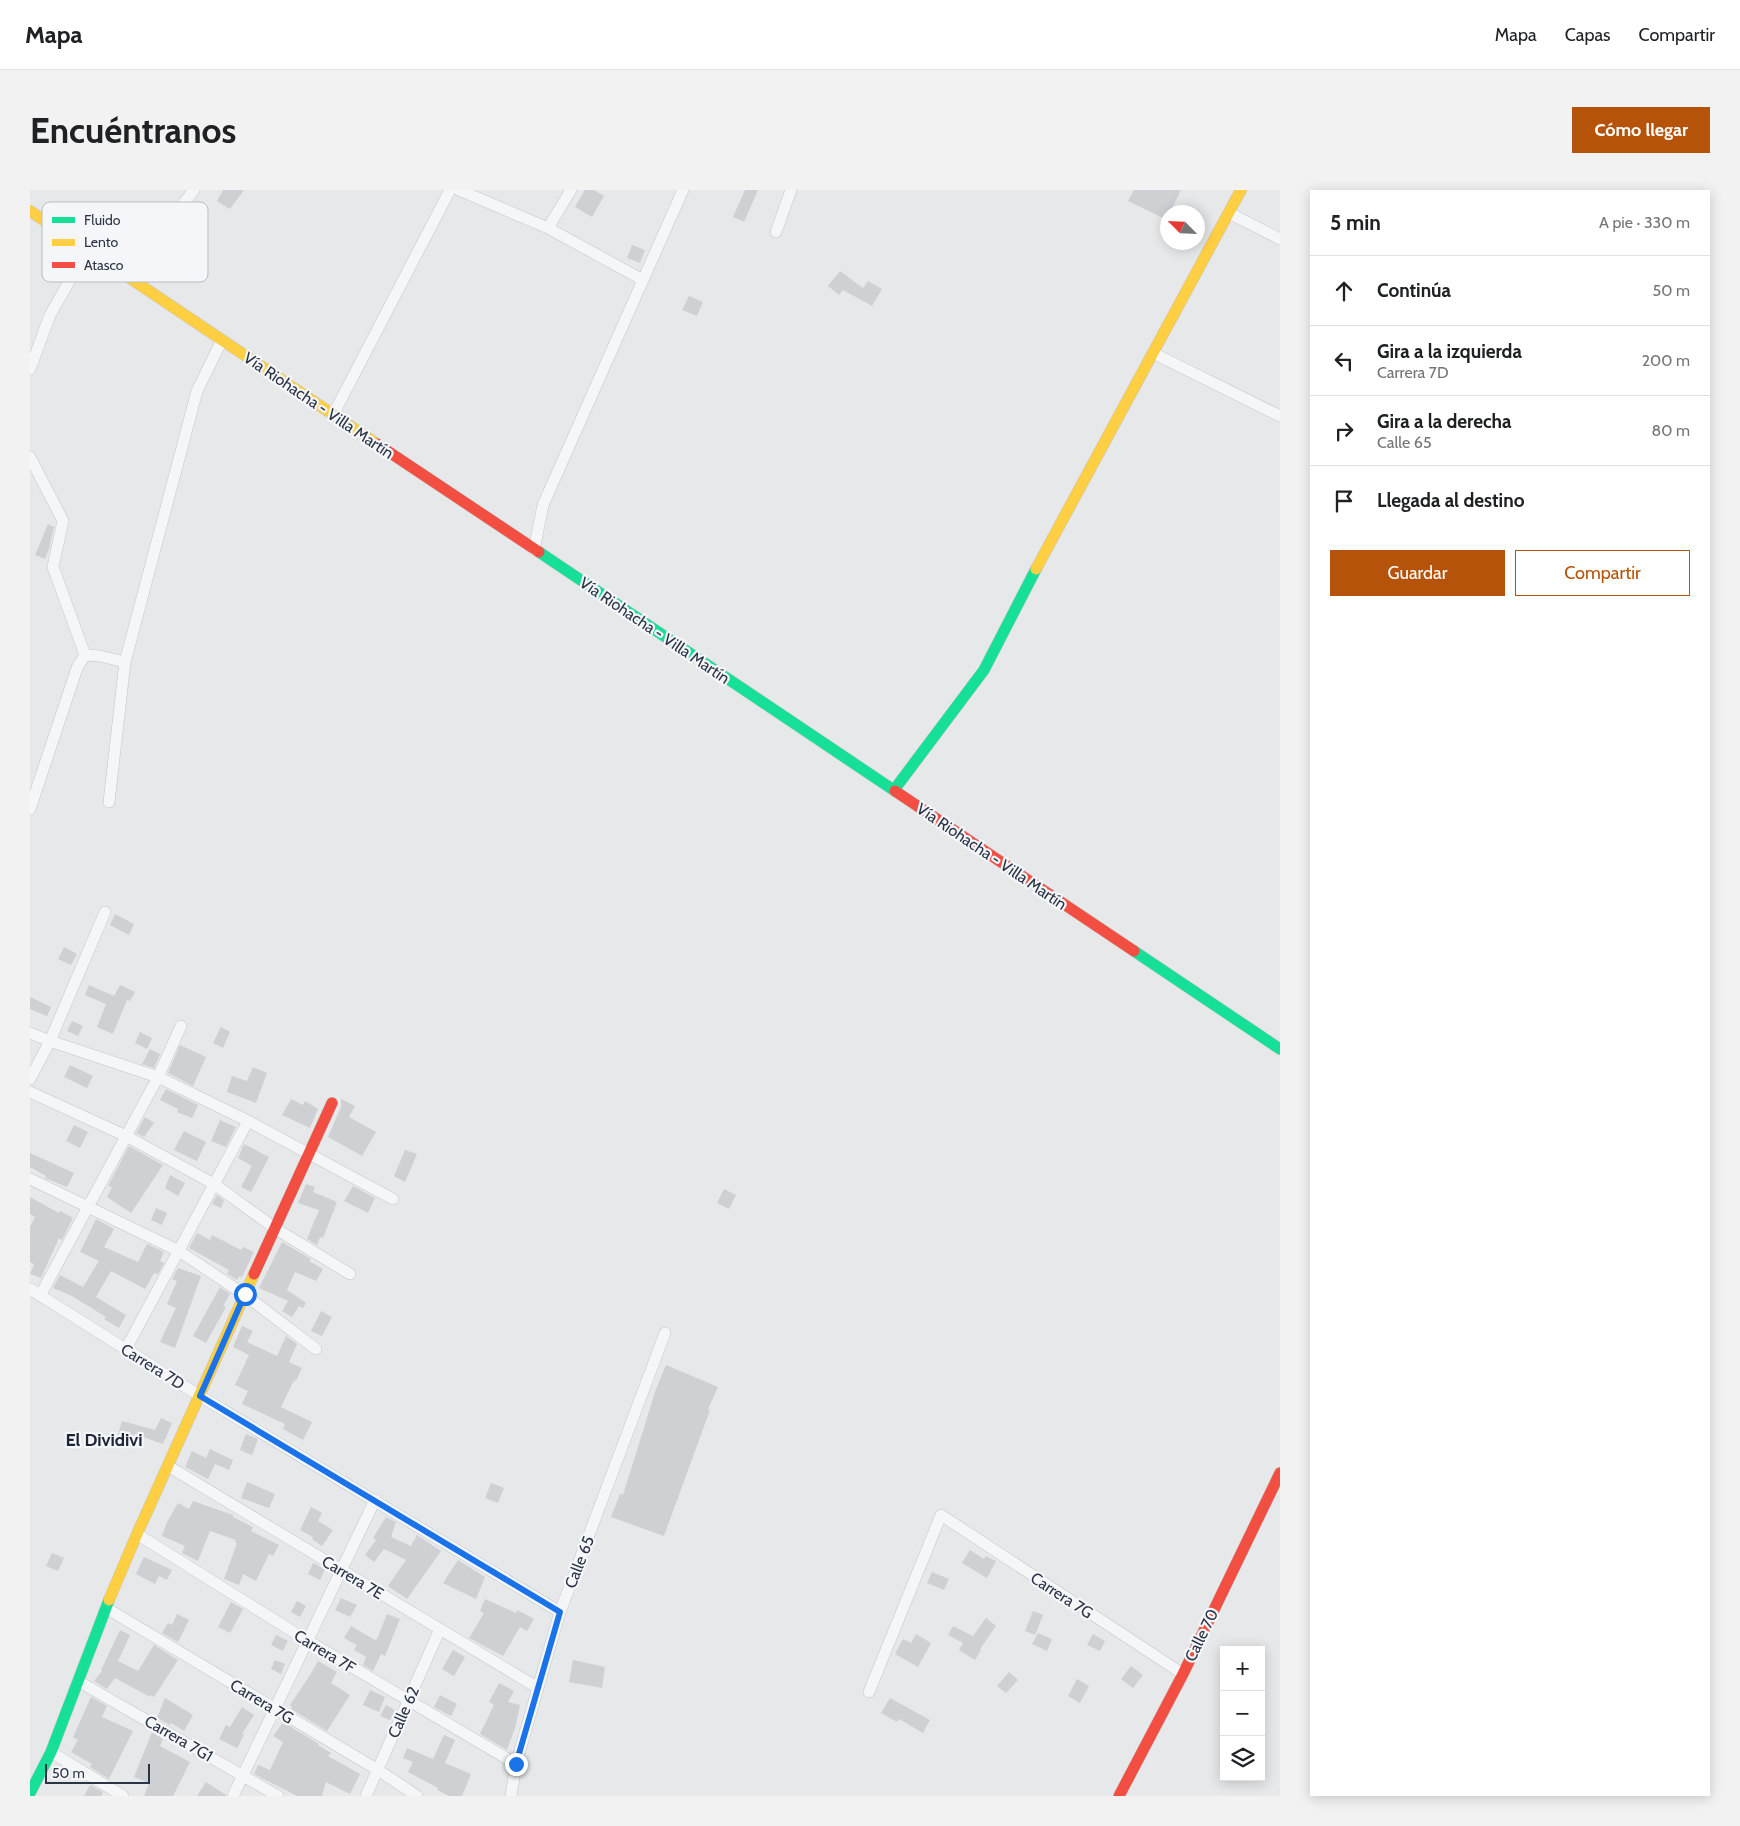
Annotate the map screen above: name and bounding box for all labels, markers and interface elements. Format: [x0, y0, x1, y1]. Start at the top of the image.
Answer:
text: Mapa [25, 20, 82, 49]
text: Mapa [1495, 24, 1537, 46]
text: Capas [1565, 24, 1611, 46]
text: Compartir [1639, 24, 1715, 46]
button: Cómo llegar [1572, 107, 1710, 153]
text: Encuéntranos [30, 109, 236, 152]
legend [42, 202, 208, 282]
north arrow [1160, 205, 1205, 250]
text: 5 min [1330, 210, 1381, 235]
text: Fluido [84, 211, 121, 229]
text: A pie · 330 m [1599, 213, 1690, 232]
text: Lento [84, 233, 118, 251]
text: Atasco [84, 256, 124, 274]
icon: ahead [1330, 277, 1358, 305]
text: Continúa [1377, 279, 1451, 302]
text: 50 m [1653, 281, 1690, 300]
text: Gira a la izquierda [1377, 340, 1522, 363]
icon: left [1330, 347, 1358, 375]
street label: Vía Riohacha - Villa Martín [240, 348, 397, 463]
text: 200 m [1642, 351, 1690, 370]
text: Carrera 7D [1377, 363, 1449, 382]
text: Gira a la derecha [1377, 410, 1512, 433]
icon: right [1330, 417, 1358, 445]
text: 80 m [1652, 421, 1690, 440]
text: Calle 65 [1377, 433, 1432, 452]
icon: arrive [1330, 487, 1358, 515]
text: Llegada al destino [1377, 489, 1524, 512]
button: Guardar [1330, 550, 1505, 596]
button: Compartir [1515, 550, 1690, 596]
street label: Vía Riohacha - Villa Martín [576, 573, 733, 688]
street label: Vía Riohacha - Villa Martín [913, 799, 1070, 914]
route start [234, 1283, 257, 1306]
street label: Carrera 7D [117, 1339, 188, 1393]
district label: El Dividivi [65, 1429, 143, 1451]
street label: Calle 65 [561, 1533, 598, 1591]
street label: Carrera 7E [318, 1552, 387, 1603]
street label: Carrera 7G [1027, 1568, 1096, 1623]
street label: Calle 70 [1181, 1606, 1222, 1664]
street label: Carrera 7F [291, 1626, 359, 1677]
map controls [1220, 1646, 1265, 1781]
button: + [1220, 1646, 1265, 1691]
street label: Carrera 7G [227, 1675, 297, 1728]
street label: Calle 62 [384, 1684, 423, 1741]
button: − [1220, 1691, 1265, 1736]
street label: Carrera 7G1 [141, 1711, 216, 1766]
button: layers [1220, 1736, 1265, 1781]
route end [505, 1753, 528, 1776]
scale bar [45, 1761, 150, 1784]
text: 50 m [52, 1764, 85, 1782]

